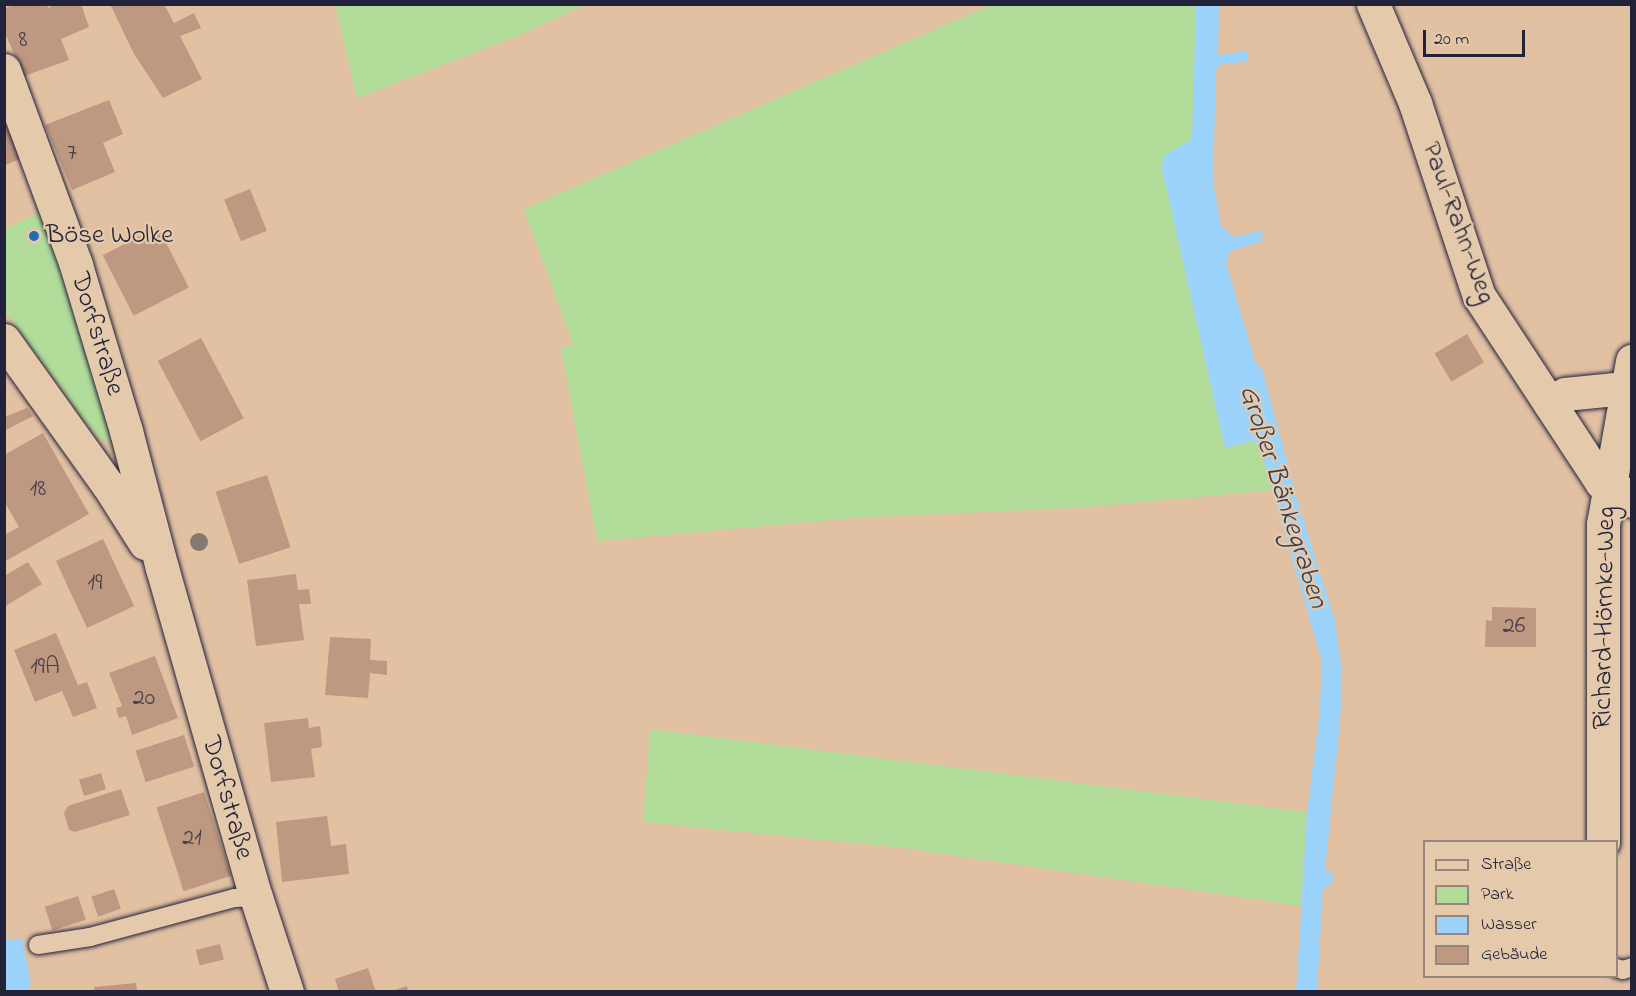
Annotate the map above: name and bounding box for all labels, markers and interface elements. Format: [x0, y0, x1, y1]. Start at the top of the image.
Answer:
scale bar [1426, 18, 1528, 56]
house number: 8 [19, 27, 27, 55]
text: 20 m [1434, 27, 1469, 53]
street label: Paul-Rahn-Weg [1414, 138, 1502, 308]
house number: 7 [67, 140, 77, 168]
place label: Böse Wolke [46, 220, 173, 252]
marker: Böse Wolke [27, 229, 41, 243]
street label: Dorfstraße [63, 269, 131, 399]
water label: Großer Bänkegraben [1230, 381, 1334, 613]
house number: 18 [30, 476, 46, 504]
street label: Richard-Hörnke-Weg [1587, 506, 1623, 730]
house number: 19 [88, 570, 102, 598]
house number: 26 [1503, 613, 1525, 641]
house number: 19A [30, 654, 60, 682]
house number: 20 [133, 685, 155, 713]
street label: Dorfstraße [194, 733, 260, 863]
house number: 21 [182, 825, 202, 853]
legend [1423, 840, 1618, 978]
text: Straße [1481, 852, 1531, 878]
text: Park [1481, 882, 1514, 908]
text: Wasser [1481, 912, 1537, 938]
text: Gebäude [1481, 942, 1547, 968]

